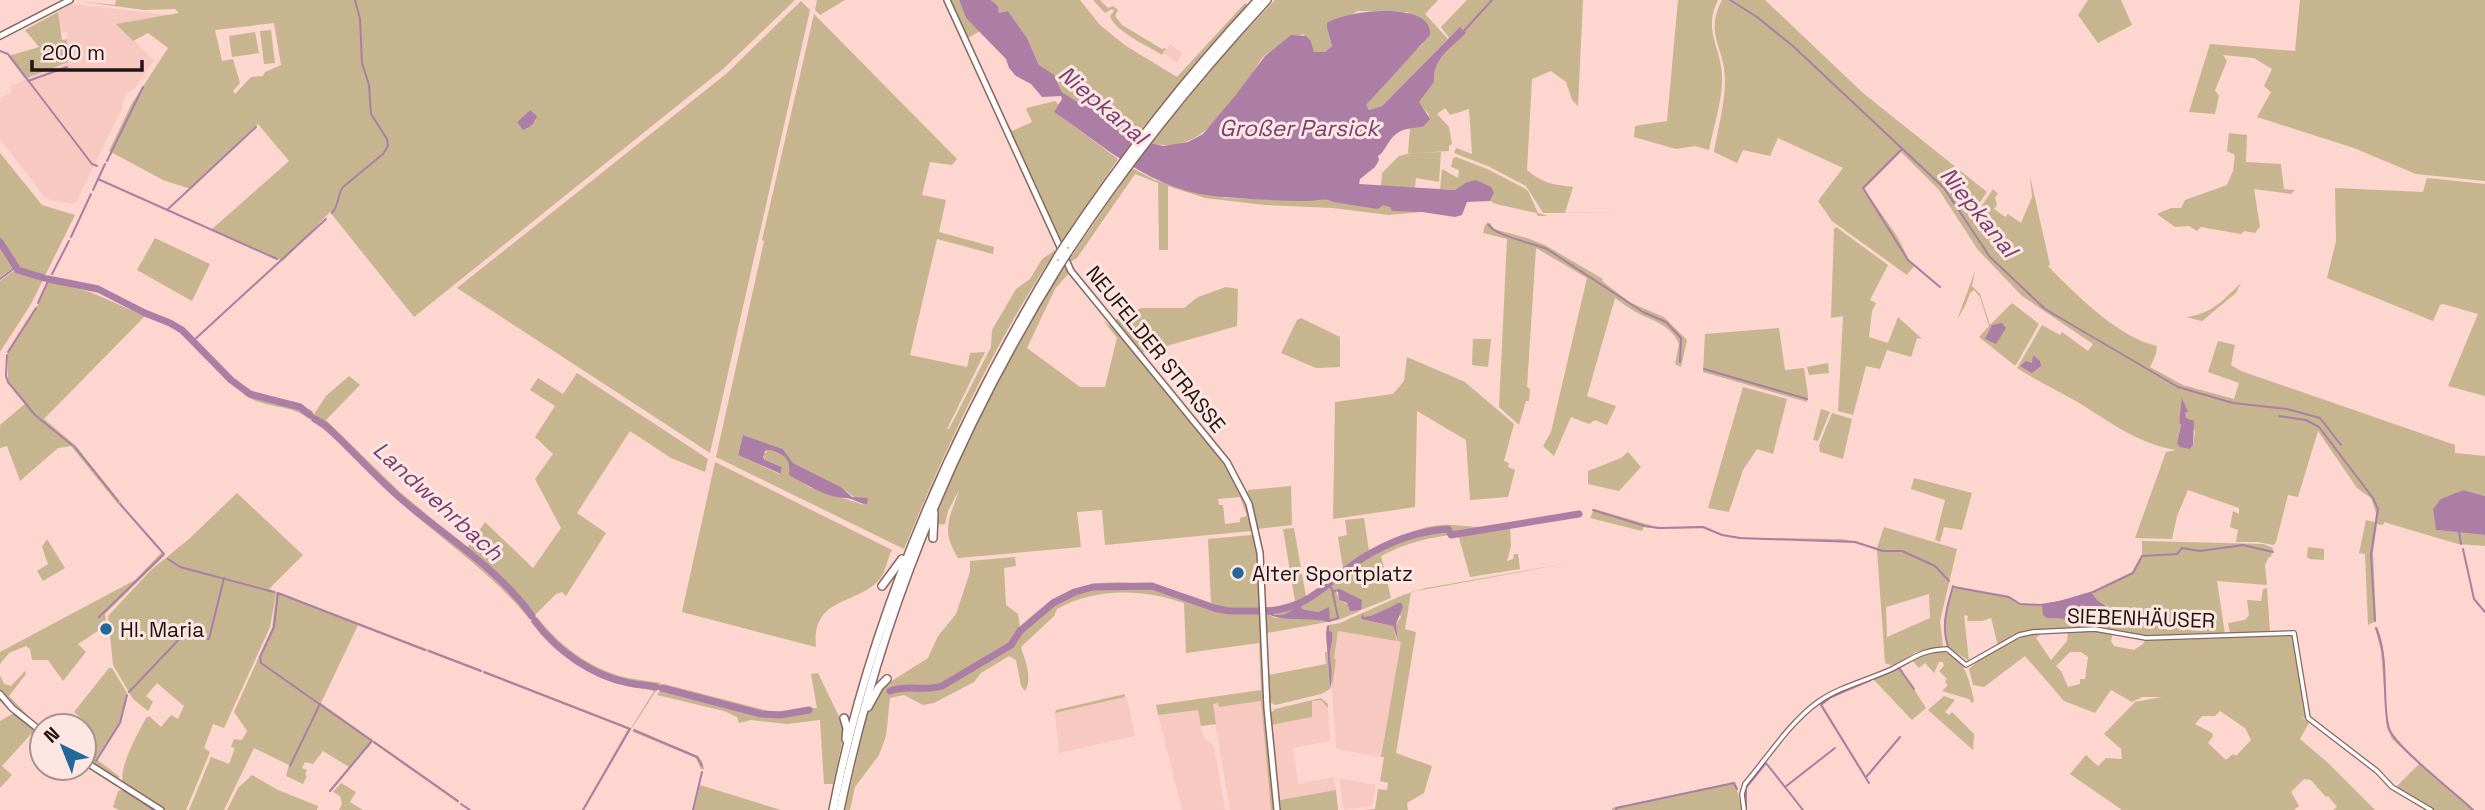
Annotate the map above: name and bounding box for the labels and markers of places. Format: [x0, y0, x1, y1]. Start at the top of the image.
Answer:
place label: Alter Sportplatz [1252, 560, 1413, 587]
marker: Alter Sportplatz [1230, 565, 1246, 581]
place label: Hl. Maria [120, 616, 204, 643]
marker: Hl. Maria [98, 621, 114, 637]

